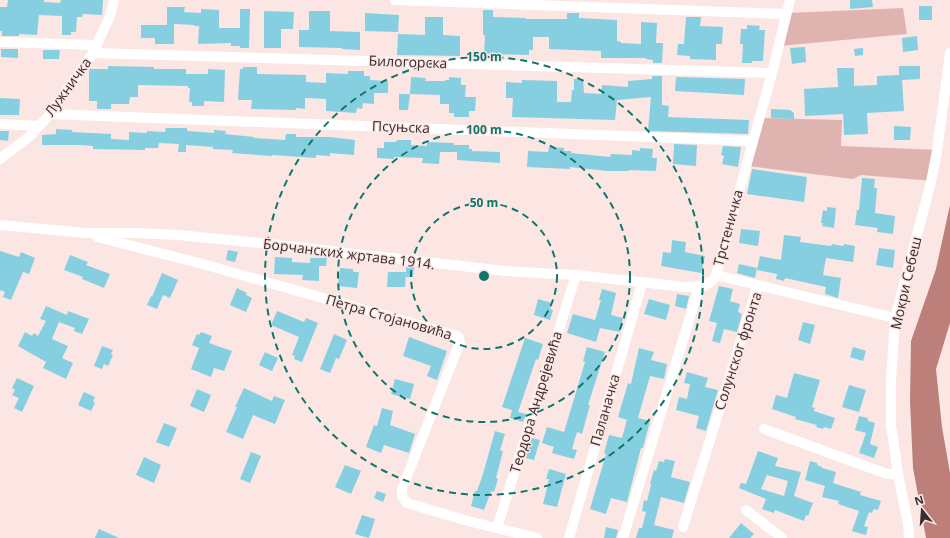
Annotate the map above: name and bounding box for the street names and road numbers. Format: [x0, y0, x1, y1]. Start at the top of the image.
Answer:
street label: Билогорска [368, 51, 448, 72]
street label: Лужничка [40, 53, 95, 120]
street label: Псуњска [372, 116, 430, 137]
street label: Трстеничка [708, 187, 747, 268]
street label: Борчанских жртава 1914. [262, 234, 436, 273]
street label: Мокри Себеш [886, 235, 925, 331]
street label: Петра Стојановића [324, 289, 454, 344]
street label: Солунског фронта [709, 289, 766, 412]
street label: Теодора Андрејевића [505, 329, 566, 475]
street label: Паланачка [585, 372, 624, 448]

